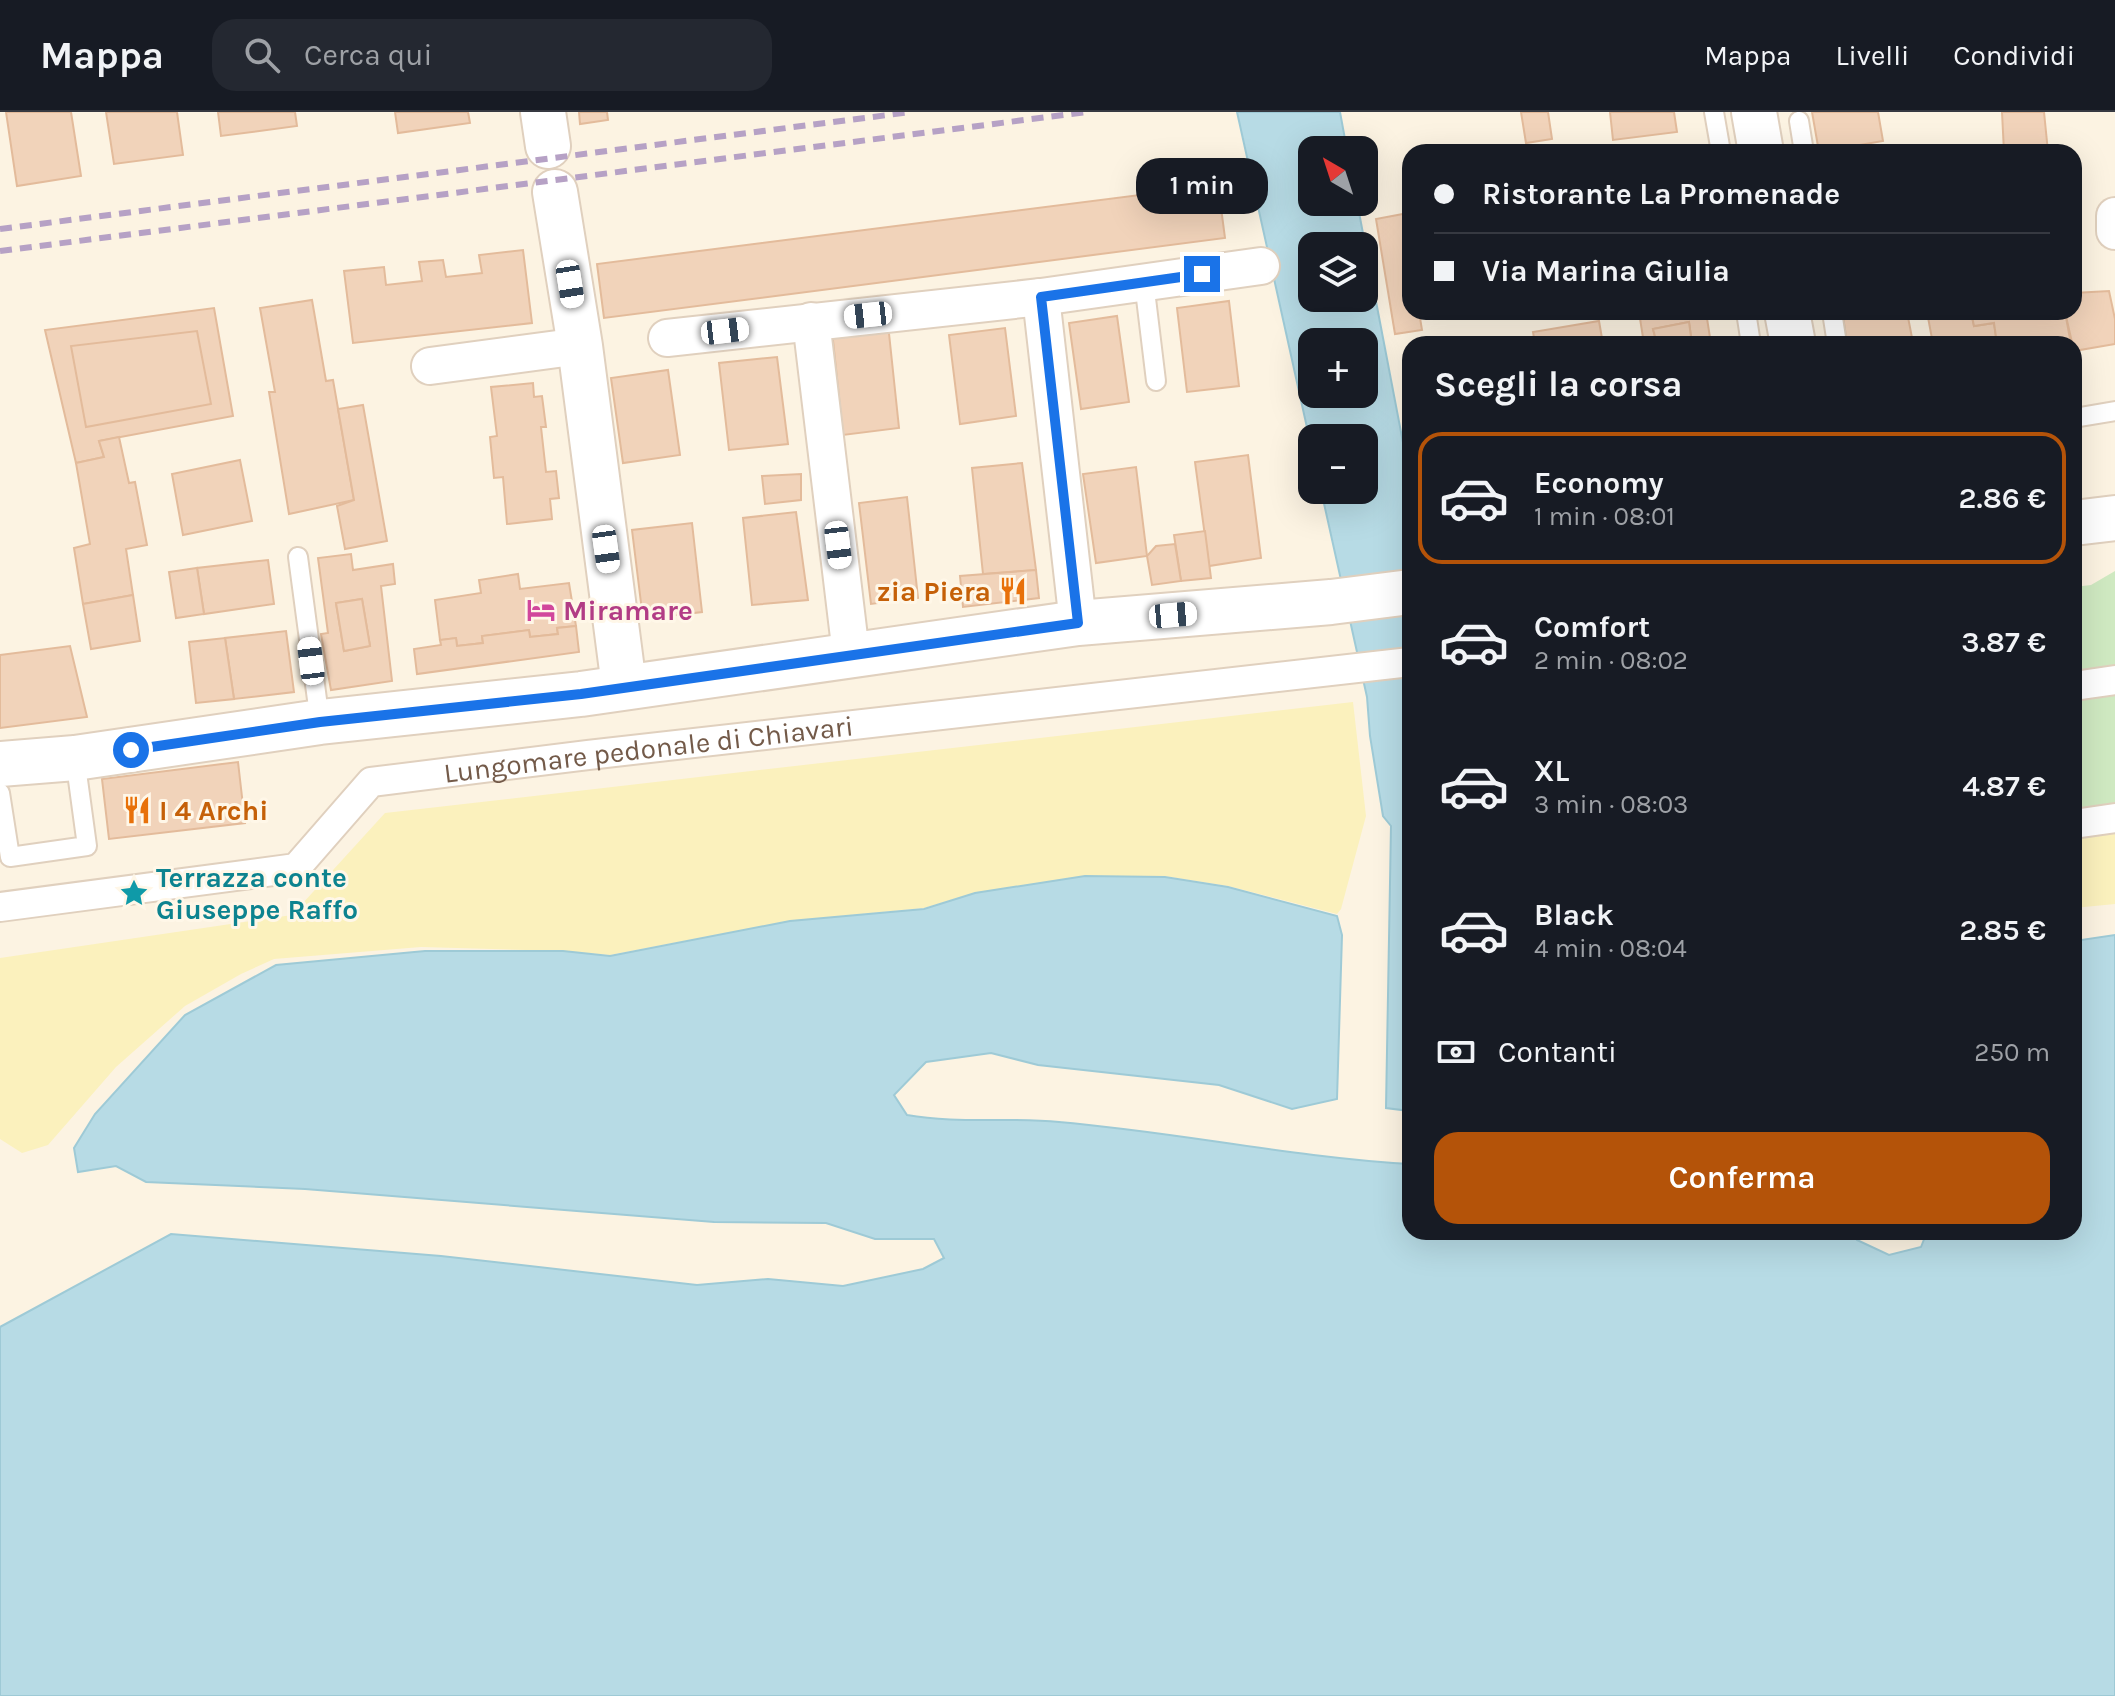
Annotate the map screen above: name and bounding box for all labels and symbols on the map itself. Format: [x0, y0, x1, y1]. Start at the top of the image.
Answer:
north arrow [1298, 136, 1378, 216]
callout: 1 min [1136, 158, 1268, 214]
route end [1184, 256, 1220, 292]
car [554, 258, 586, 310]
car [843, 301, 893, 329]
car [700, 316, 750, 346]
car [823, 520, 853, 570]
car [591, 524, 621, 574]
place label: zia Piera [877, 575, 991, 608]
restaurant icon: zia Piera [998, 576, 1028, 606]
place label: Miramare [563, 594, 693, 627]
hotel icon: Miramare [526, 595, 556, 625]
car [1148, 601, 1198, 629]
car [296, 636, 326, 686]
street label: Lungomare pedonale di Chiavari [442, 709, 855, 790]
route start [113, 732, 149, 768]
place label: I 4 Archi [159, 794, 268, 827]
restaurant icon: I 4 Archi [122, 795, 152, 825]
place label: Terrazza conte Giuseppe Raffo [156, 861, 358, 926]
place icon: Terrazza conte Giuseppe Raffo [119, 878, 149, 908]

